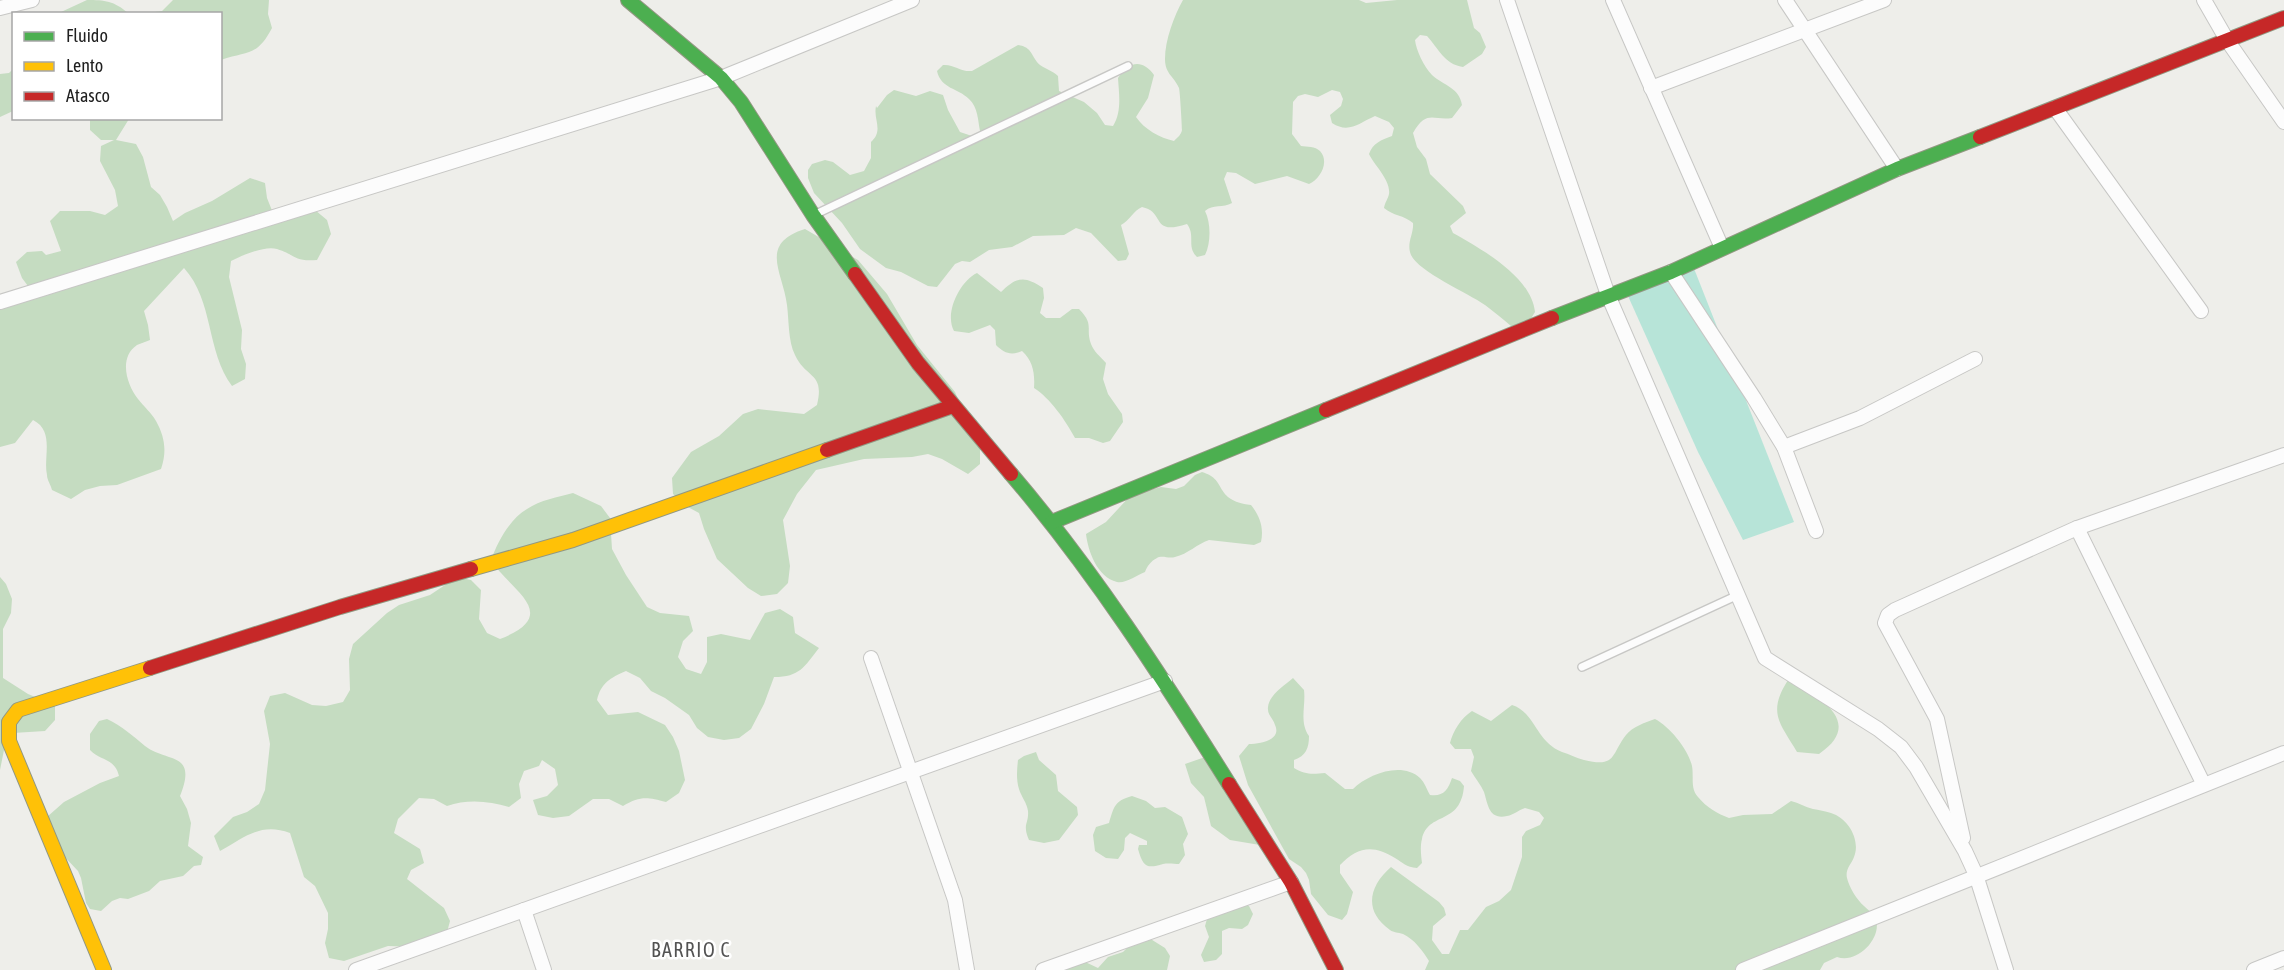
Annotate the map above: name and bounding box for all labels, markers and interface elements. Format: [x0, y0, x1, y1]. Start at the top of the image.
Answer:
legend [12, 12, 222, 120]
text: Fluido [66, 25, 108, 46]
text: Lento [66, 55, 103, 76]
text: Atasco [66, 85, 110, 106]
district label: BARRIO C [651, 938, 731, 961]

